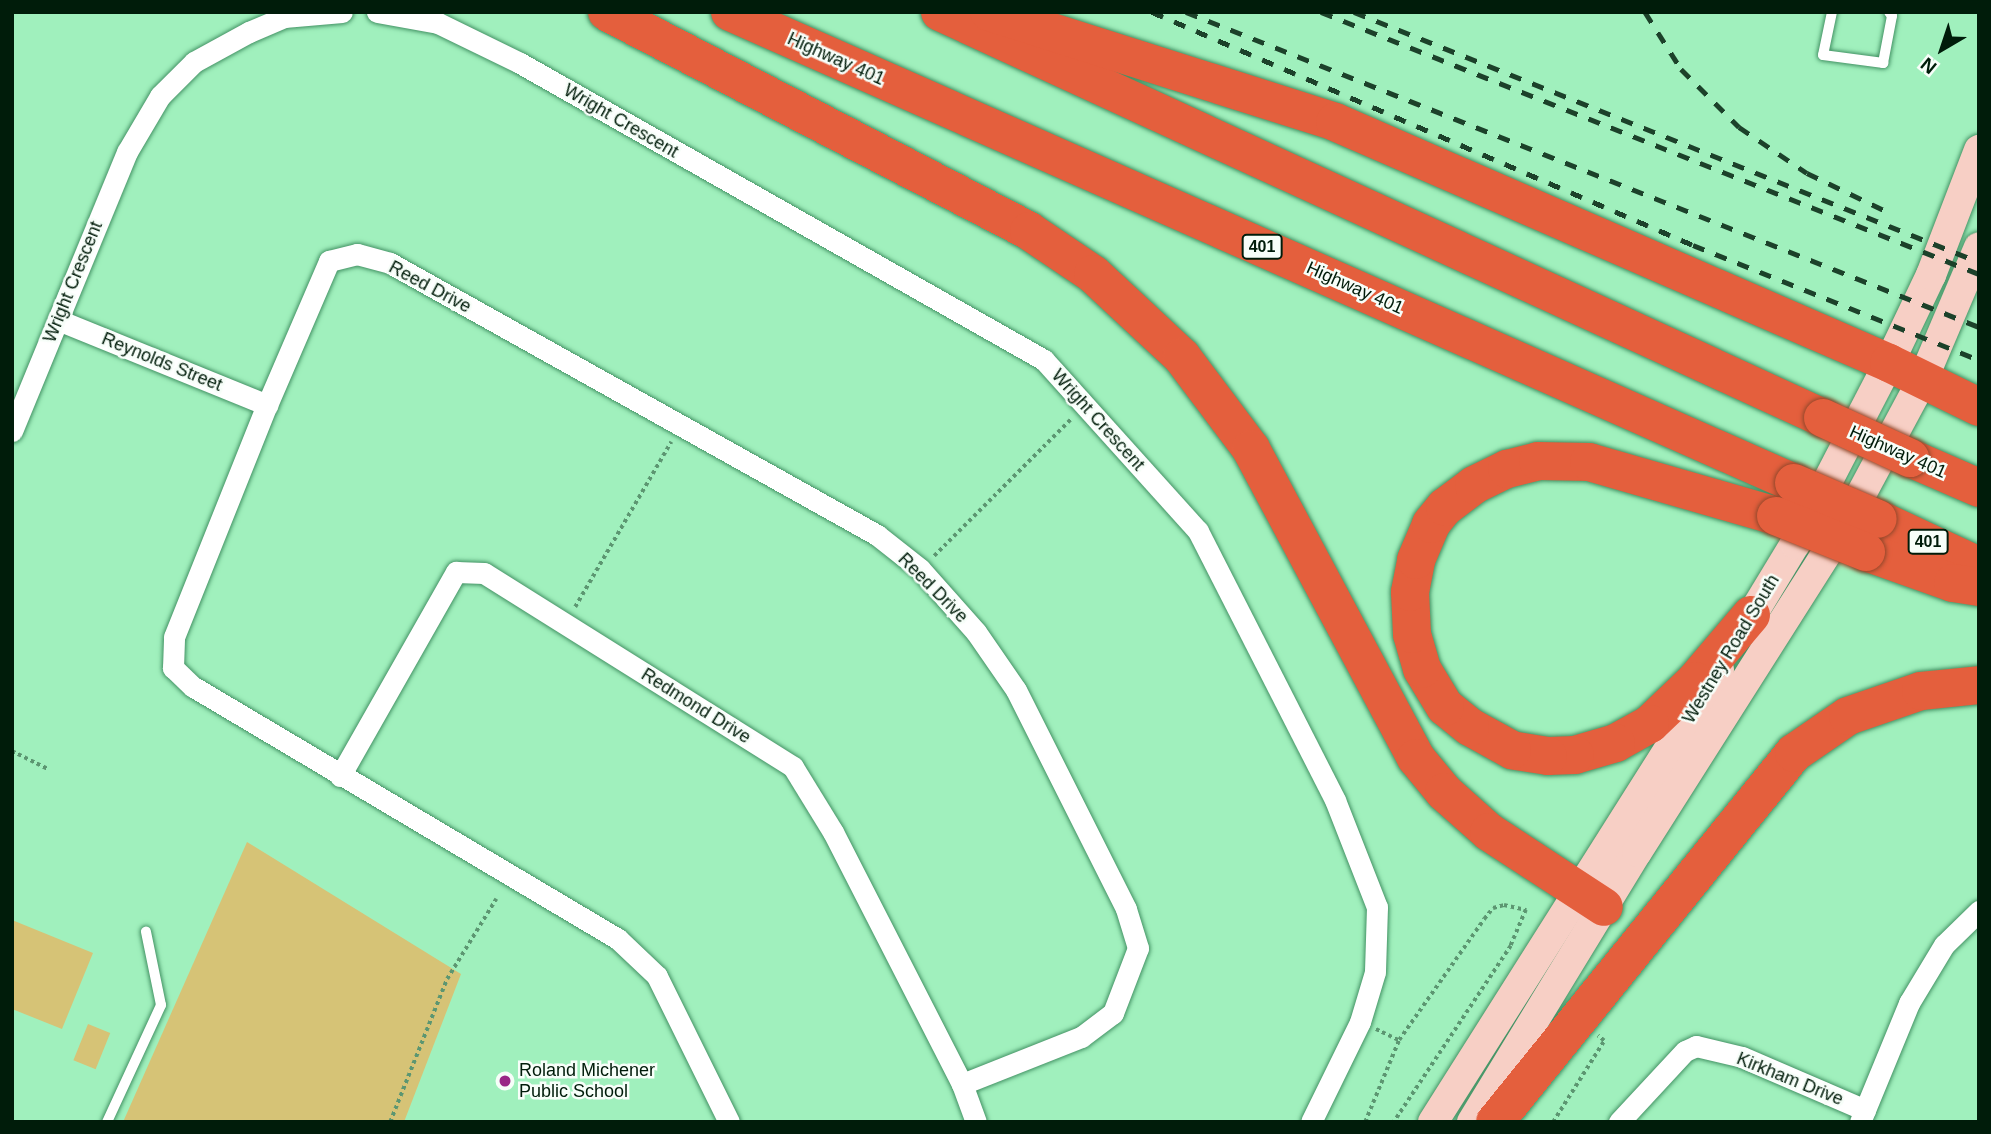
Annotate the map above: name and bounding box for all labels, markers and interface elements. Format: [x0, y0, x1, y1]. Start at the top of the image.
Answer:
north arrow [1907, 14, 1977, 84]
street label: Highway 401 [784, 28, 888, 90]
text: N [1917, 53, 1940, 78]
street label: Wright Crescent [560, 79, 682, 163]
street label: Wright Crescent [39, 218, 107, 346]
road number: 401 [1241, 234, 1283, 260]
street label: Reed Drive [385, 256, 475, 318]
street label: Highway 401 [1303, 257, 1407, 319]
street label: Reynolds Street [99, 328, 225, 396]
street label: Wright Crescent [1047, 365, 1149, 475]
street label: Highway 401 [1846, 421, 1950, 483]
road number: 401 [1907, 530, 1949, 554]
street label: Reed Drive [894, 549, 972, 627]
street label: Westney Road South [1678, 571, 1784, 727]
street label: Redmond Drive [637, 664, 755, 748]
street label: Kirkham Drive [1734, 1048, 1846, 1110]
place label: Roland Michener Public School [519, 1060, 655, 1102]
marker: Roland Michener Public School [497, 1073, 513, 1089]

